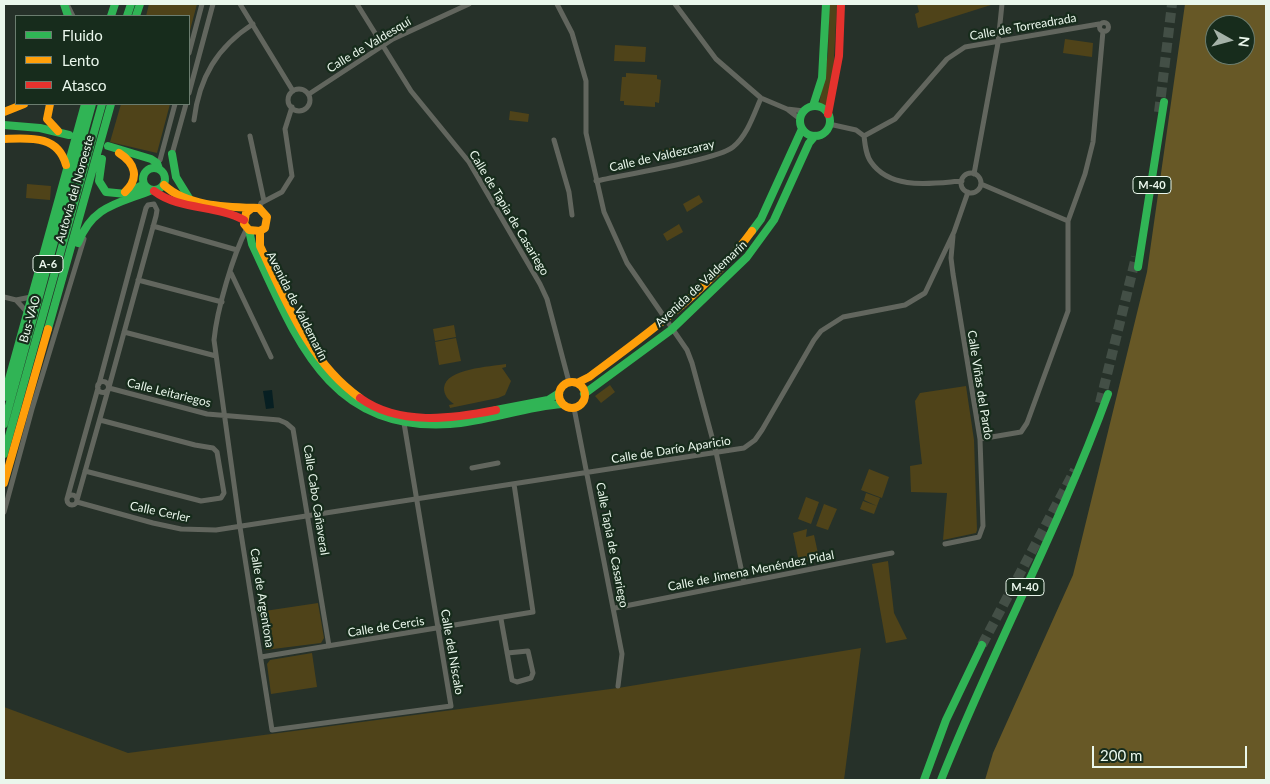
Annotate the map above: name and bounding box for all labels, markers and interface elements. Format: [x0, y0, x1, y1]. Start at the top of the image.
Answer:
street label: Calle de Torreadrada [969, 11, 1077, 43]
street label: Calle de Valdesquí [324, 14, 414, 76]
legend [15, 15, 190, 105]
north arrow [1205, 15, 1255, 65]
text: Fluido [62, 26, 103, 44]
text: N [1235, 35, 1253, 48]
text: Lento [62, 51, 99, 69]
text: Atasco [62, 76, 107, 94]
street label: Autovía del Noroeste [53, 133, 97, 245]
street label: Calle de Valdezcaray [608, 137, 716, 175]
street label: Calle de Tapia de Casariego [466, 148, 552, 278]
road number: M-40 [1133, 176, 1171, 194]
street label: Avenida de Valdemarín [652, 238, 750, 330]
street label: Avenida de Valdemarín [263, 249, 331, 363]
road number: A-6 [33, 255, 63, 272]
street label: Bus-VAO [16, 294, 44, 344]
street label: Calle Viñas del Pardo [964, 329, 996, 441]
street label: Calle Leitariegos [126, 376, 212, 410]
street label: Calle de Darío Aparicio [610, 433, 732, 467]
street label: Calle Cabo Cañaveral [300, 444, 332, 556]
street label: Calle Tapia de Casariego [593, 481, 631, 609]
street label: Calle Cerler [129, 499, 191, 525]
street label: Calle de Argentona [247, 547, 277, 649]
street label: Calle de Jimena Menéndez Pidal [667, 548, 835, 594]
road number: M-40 [1006, 578, 1044, 596]
street label: Calle del Níscalo [437, 608, 467, 696]
street label: Calle de Cercis [347, 614, 425, 640]
scale bar [1095, 736, 1250, 768]
text: 200 m [1100, 746, 1142, 764]

